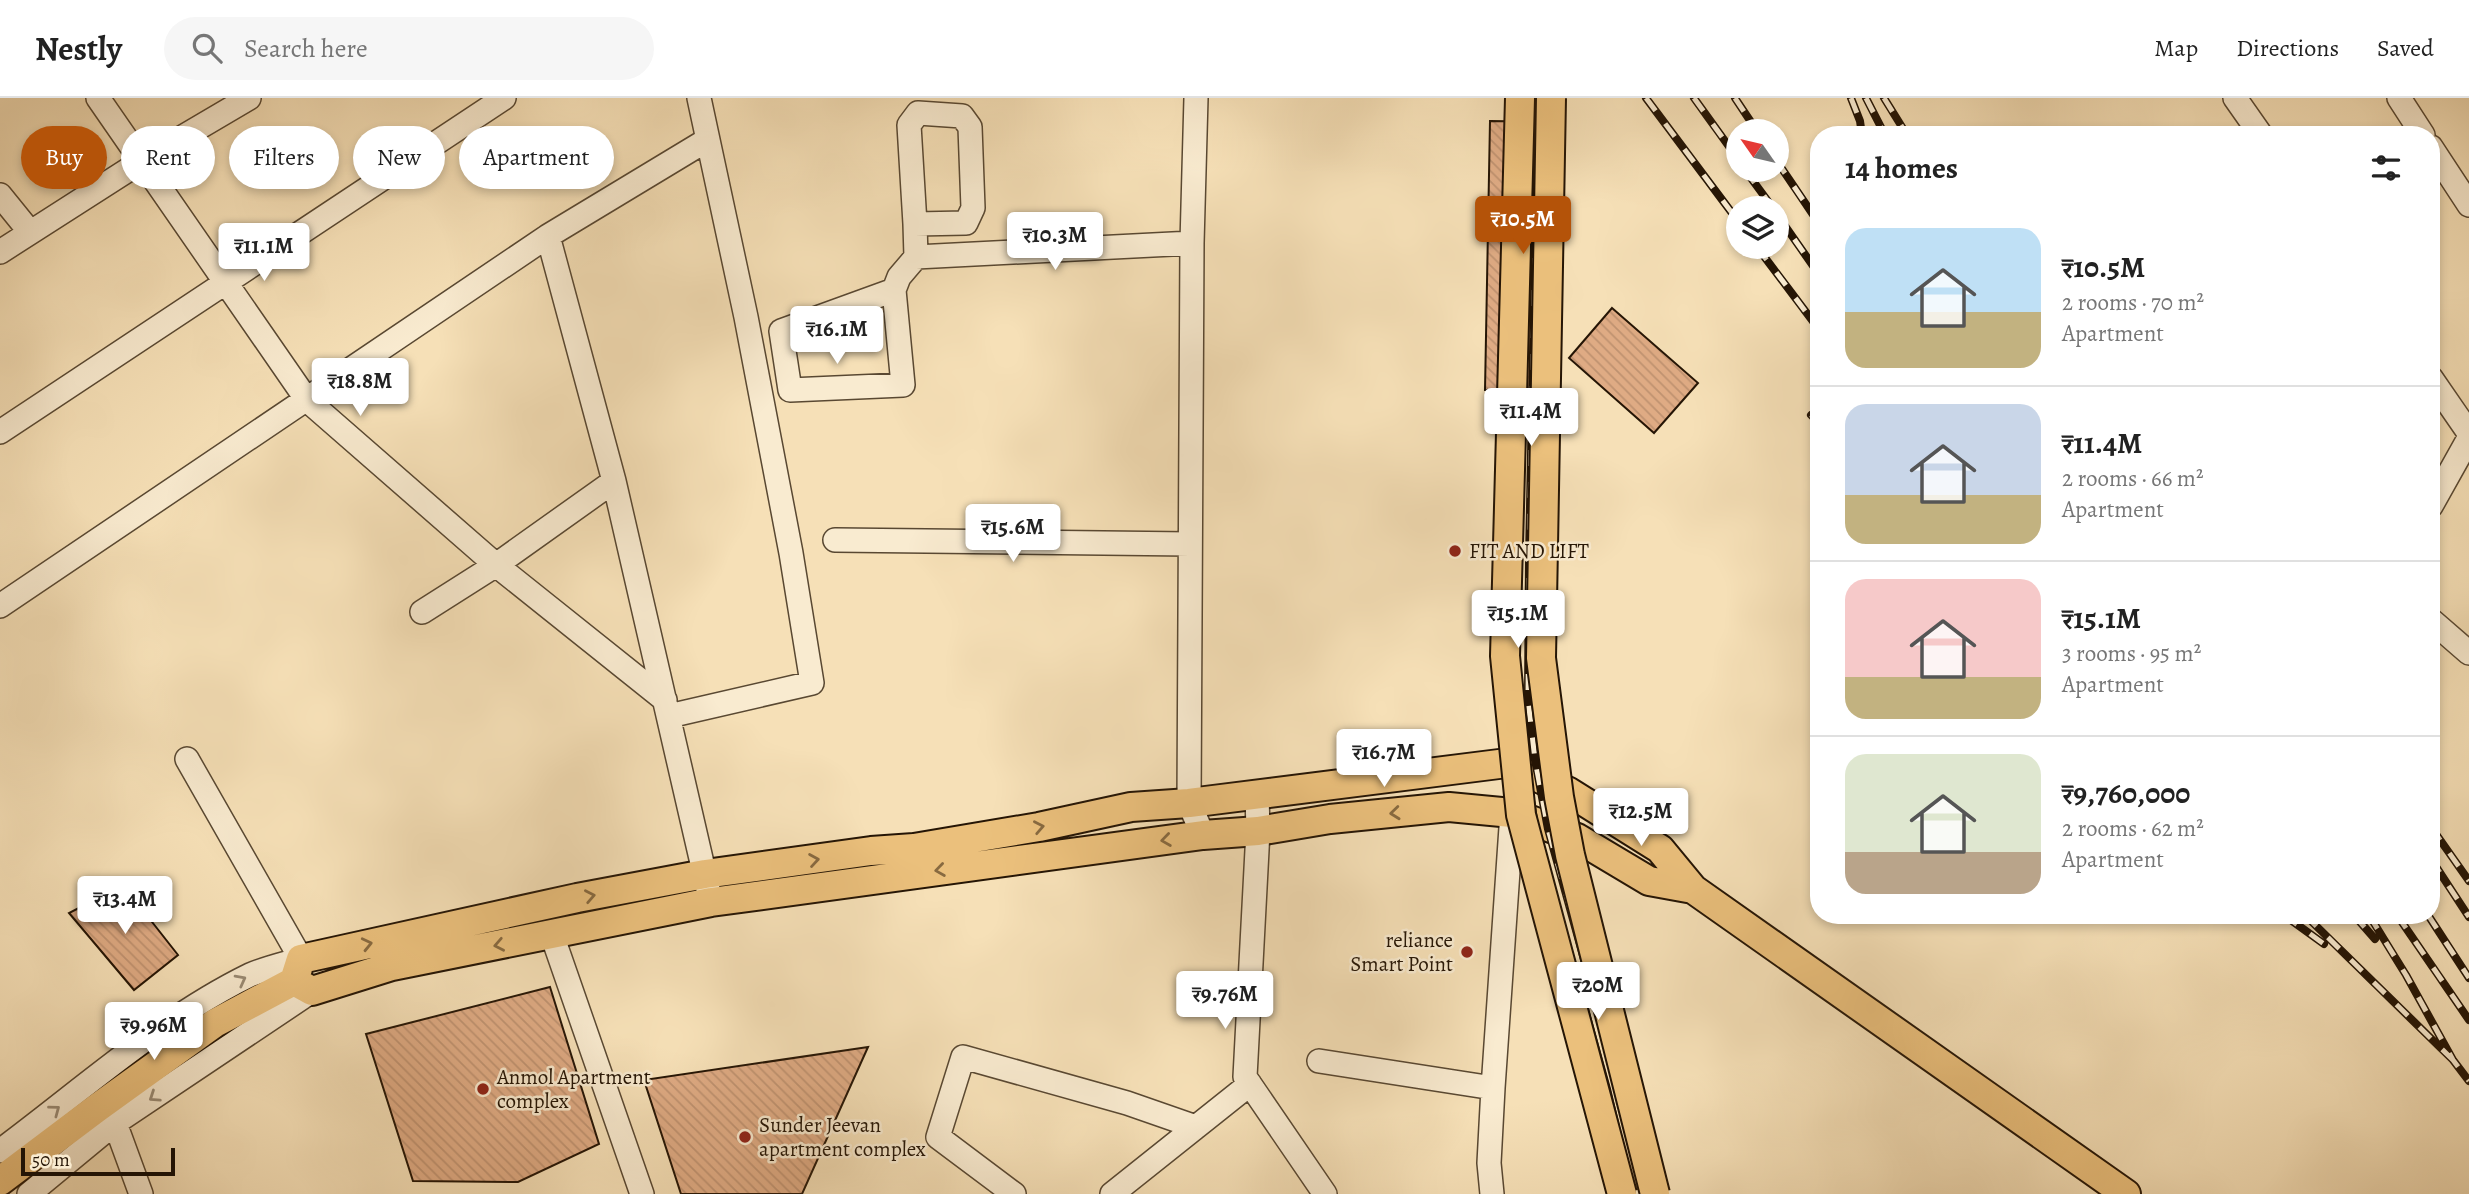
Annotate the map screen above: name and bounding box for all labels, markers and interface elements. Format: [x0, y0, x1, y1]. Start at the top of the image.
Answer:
search box [164, 17, 654, 80]
text: Nestly [35, 26, 122, 71]
icon: search [188, 29, 226, 67]
text: Search here [244, 31, 368, 66]
text: Map [2154, 32, 2198, 64]
text: Directions [2236, 32, 2339, 64]
text: Saved [2377, 32, 2434, 64]
north arrow [1726, 119, 1788, 182]
map controls [1726, 119, 1789, 259]
chip: Buy [21, 126, 107, 189]
chip: Rent [121, 126, 215, 189]
chip: Filters [229, 126, 339, 189]
chip: New [353, 126, 445, 189]
chip: Apartment [459, 126, 614, 189]
text: 14 homes [1845, 148, 1958, 188]
icon: filters [2367, 149, 2405, 187]
button: layers [1726, 196, 1789, 259]
pin: ₹10.5M [1466, 197, 1580, 256]
text: ₹10.5M [1491, 203, 1555, 234]
pin: ₹10.3M [998, 212, 1112, 272]
text: ₹10.3M [1023, 219, 1087, 250]
pin: ₹11.1M [207, 223, 321, 283]
text: ₹11.1M [235, 230, 293, 261]
text: ₹10.5M [2062, 247, 2145, 287]
icon: home [1901, 256, 1985, 340]
text: 2 rooms · 70 m² [2062, 287, 2204, 318]
pin: ₹16.1M [780, 306, 894, 366]
text: ₹16.1M [806, 313, 868, 344]
text: Apartment [2062, 318, 2164, 349]
pin: ₹18.8M [303, 358, 417, 418]
text: ₹18.8M [328, 365, 392, 396]
pin: ₹11.4M [1474, 388, 1588, 448]
text: ₹11.4M [1500, 395, 1562, 426]
text: ₹11.4M [2062, 423, 2142, 463]
icon: home [1901, 432, 1985, 516]
text: 2 rooms · 66 m² [2062, 463, 2204, 494]
text: Apartment [2062, 494, 2164, 525]
pin: ₹15.6M [956, 504, 1070, 564]
text: ₹15.6M [981, 511, 1045, 542]
place label: FIT AND LIFT [1469, 537, 1589, 565]
marker: FIT AND LIFT [1447, 543, 1463, 559]
pin: ₹15.1M [1461, 590, 1575, 650]
text: ₹15.1M [1488, 597, 1548, 628]
text: ₹15.1M [2062, 598, 2141, 638]
icon: home [1901, 607, 1985, 691]
text: 3 rooms · 95 m² [2062, 638, 2201, 669]
text: Apartment [2062, 669, 2164, 700]
pin: ₹16.7M [1327, 730, 1441, 789]
text: ₹16.7M [1352, 736, 1416, 767]
text: ₹9,760,000 [2062, 773, 2190, 813]
icon: home [1901, 782, 1985, 866]
pin: ₹12.5M [1584, 788, 1698, 848]
text: ₹12.5M [1609, 795, 1673, 826]
one-way arrow [1390, 805, 1401, 820]
text: 2 rooms · 62 m² [2062, 813, 2204, 844]
one-way arrow [1033, 820, 1045, 835]
one-way arrow [1160, 832, 1172, 847]
text: Apartment [2062, 844, 2164, 875]
one-way arrow [809, 853, 820, 868]
one-way arrow [935, 862, 946, 877]
pin: ₹13.4M [68, 876, 182, 936]
text: ₹13.4M [93, 883, 157, 914]
one-way arrow [584, 889, 596, 904]
place label: reliance Smart Point [1350, 926, 1453, 978]
one-way arrow [361, 937, 373, 952]
one-way arrow [493, 937, 505, 952]
marker: reliance Smart Point [1459, 944, 1475, 960]
pin: ₹20M [1557, 962, 1639, 1022]
text: ₹20M [1573, 969, 1623, 1000]
pin: ₹9.76M [1168, 972, 1282, 1031]
one-way arrow [234, 975, 246, 988]
text: ₹9.76M [1192, 978, 1258, 1009]
pin: ₹9.96M [97, 1002, 211, 1062]
text: ₹9.96M [121, 1009, 187, 1040]
place label: Anmol Apartment complex [496, 1063, 651, 1115]
marker: Anmol Apartment complex [475, 1081, 491, 1097]
one-way arrow [148, 1089, 161, 1102]
one-way arrow [47, 1105, 59, 1118]
place label: Sunder Jeevan apartment complex [759, 1111, 926, 1163]
marker: Sunder Jeevan apartment complex [737, 1129, 753, 1145]
scale bar [21, 1145, 175, 1177]
text: 50 m [32, 1147, 70, 1173]

